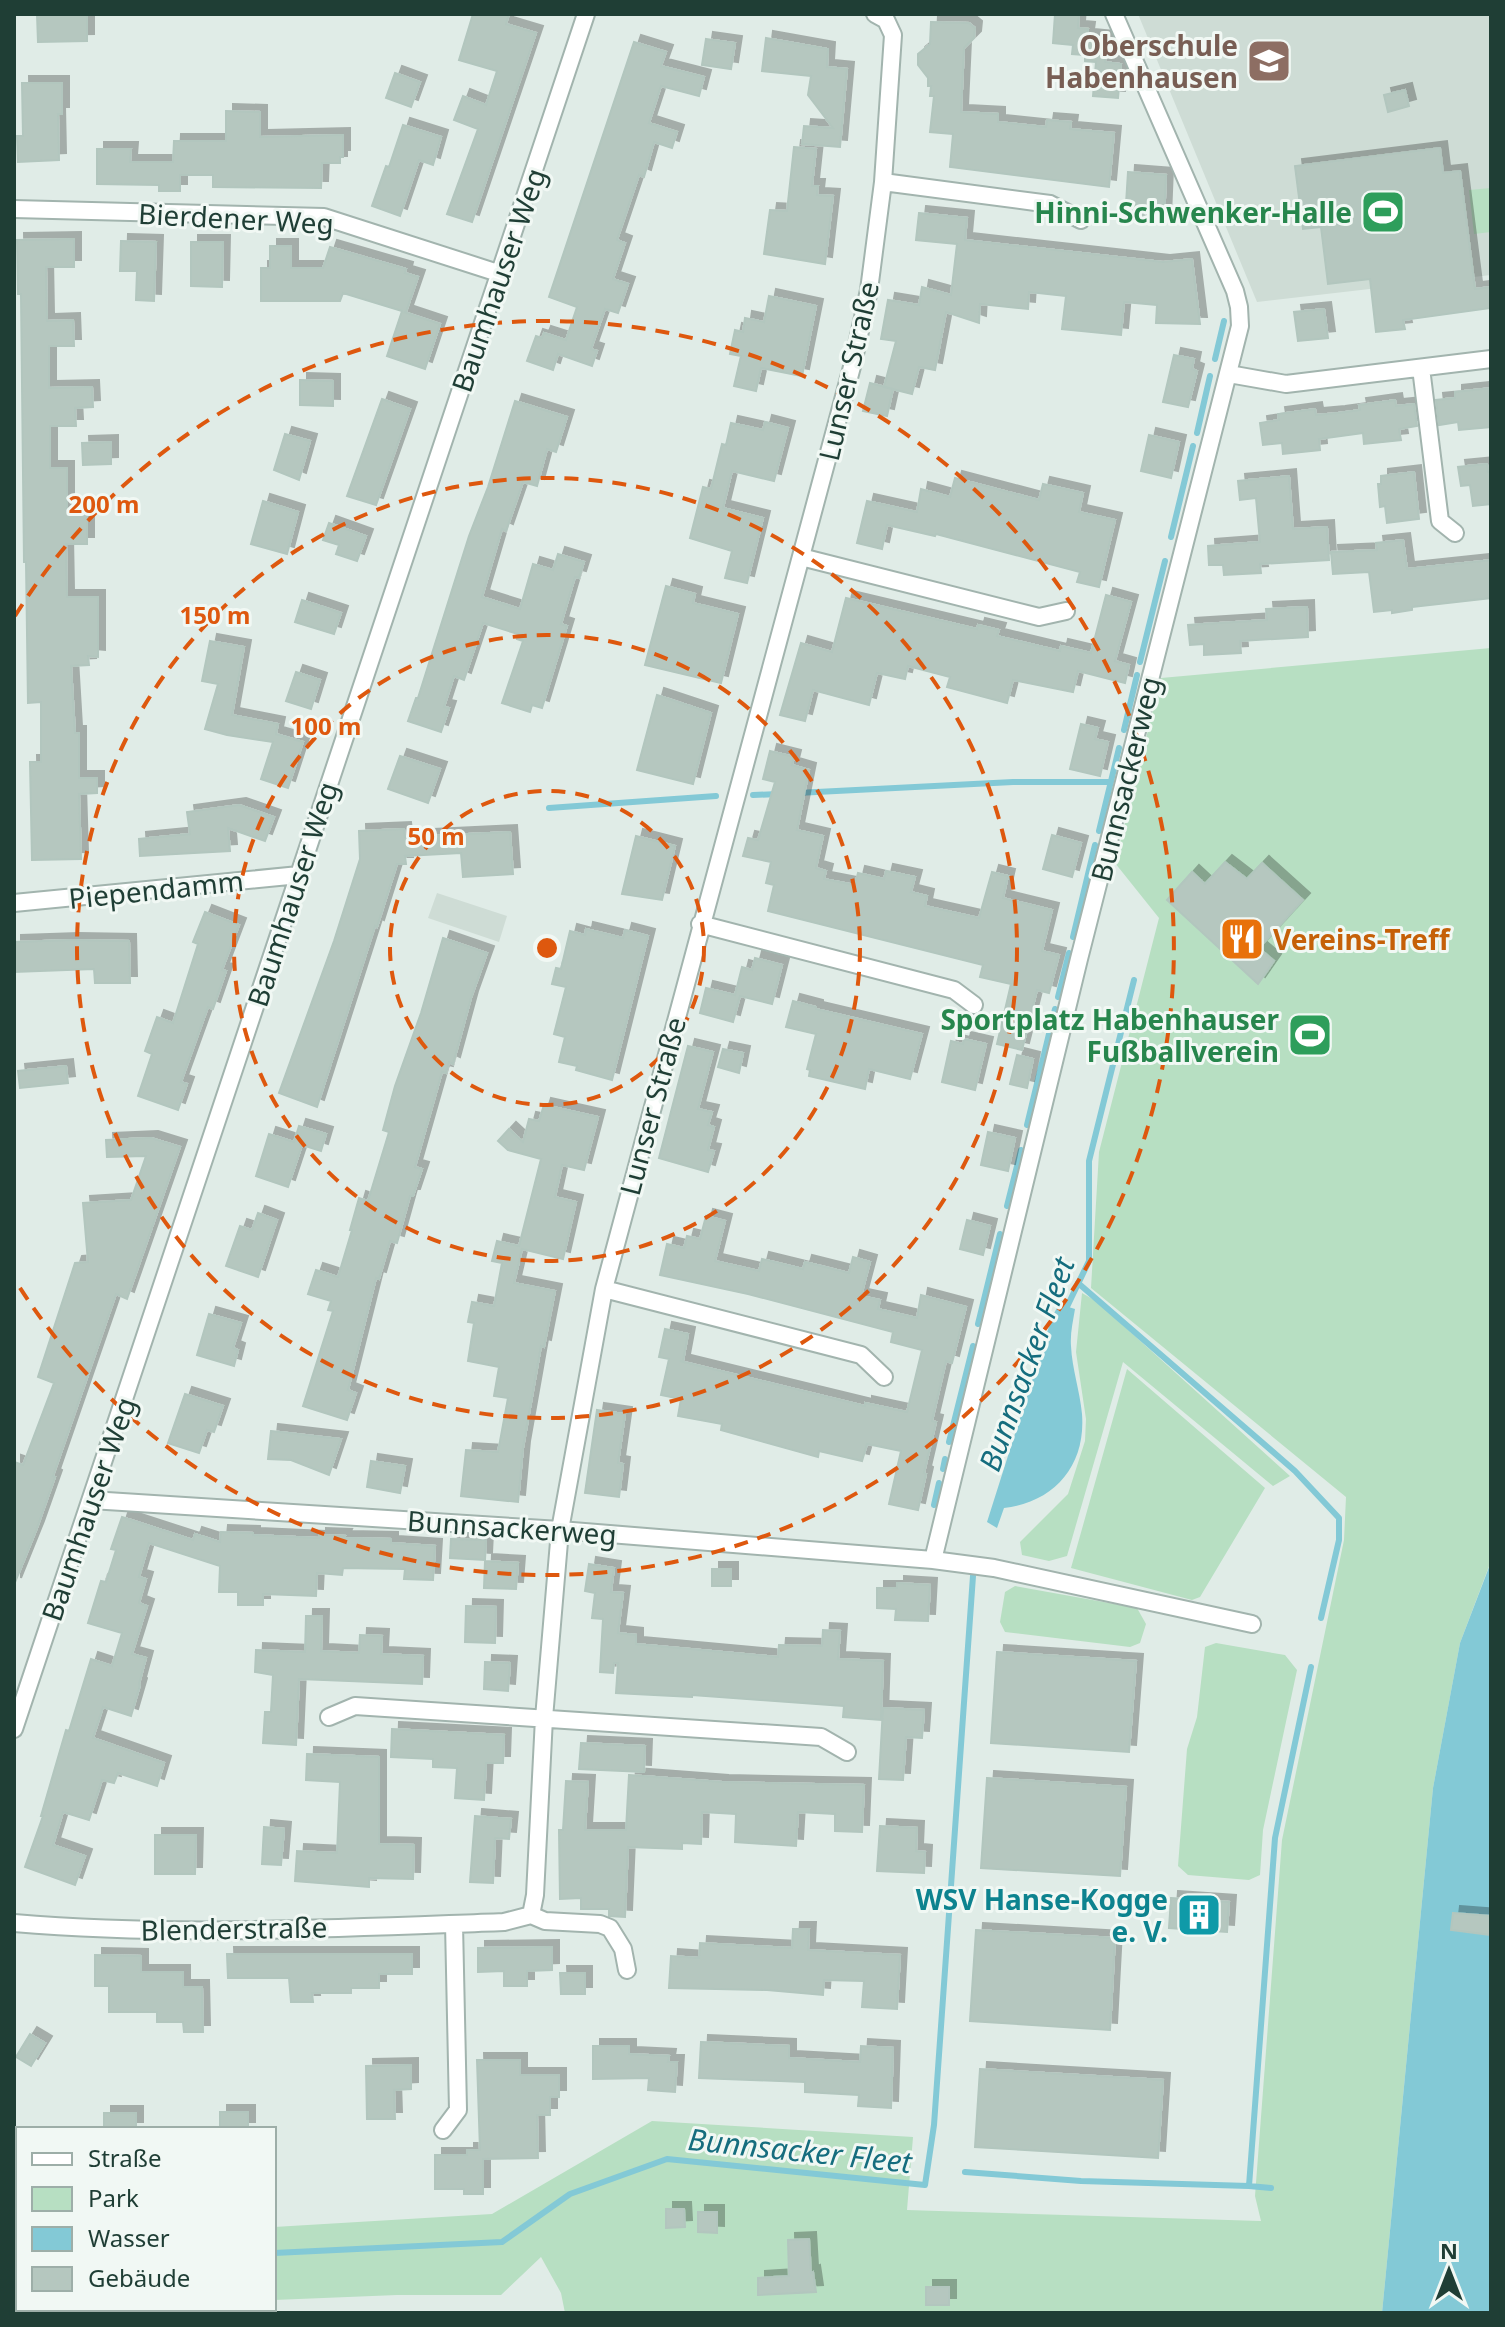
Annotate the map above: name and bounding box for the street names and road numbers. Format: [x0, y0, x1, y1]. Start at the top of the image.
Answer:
street label: Baumhauser Weg [442, 163, 554, 397]
street label: Bierdener Weg [137, 194, 335, 242]
street label: Lunser Straße [809, 278, 887, 464]
street label: Bunnsackerweg [1081, 673, 1169, 885]
street label: Baumhauser Weg [238, 777, 346, 1011]
street label: Piependamm [67, 861, 245, 917]
street label: Lunser Straße [610, 1013, 694, 1199]
street label: Baumhauser Weg [32, 1392, 144, 1626]
street label: Bunnsackerweg [406, 1501, 618, 1553]
street label: Blenderstraße [140, 1907, 328, 1949]

